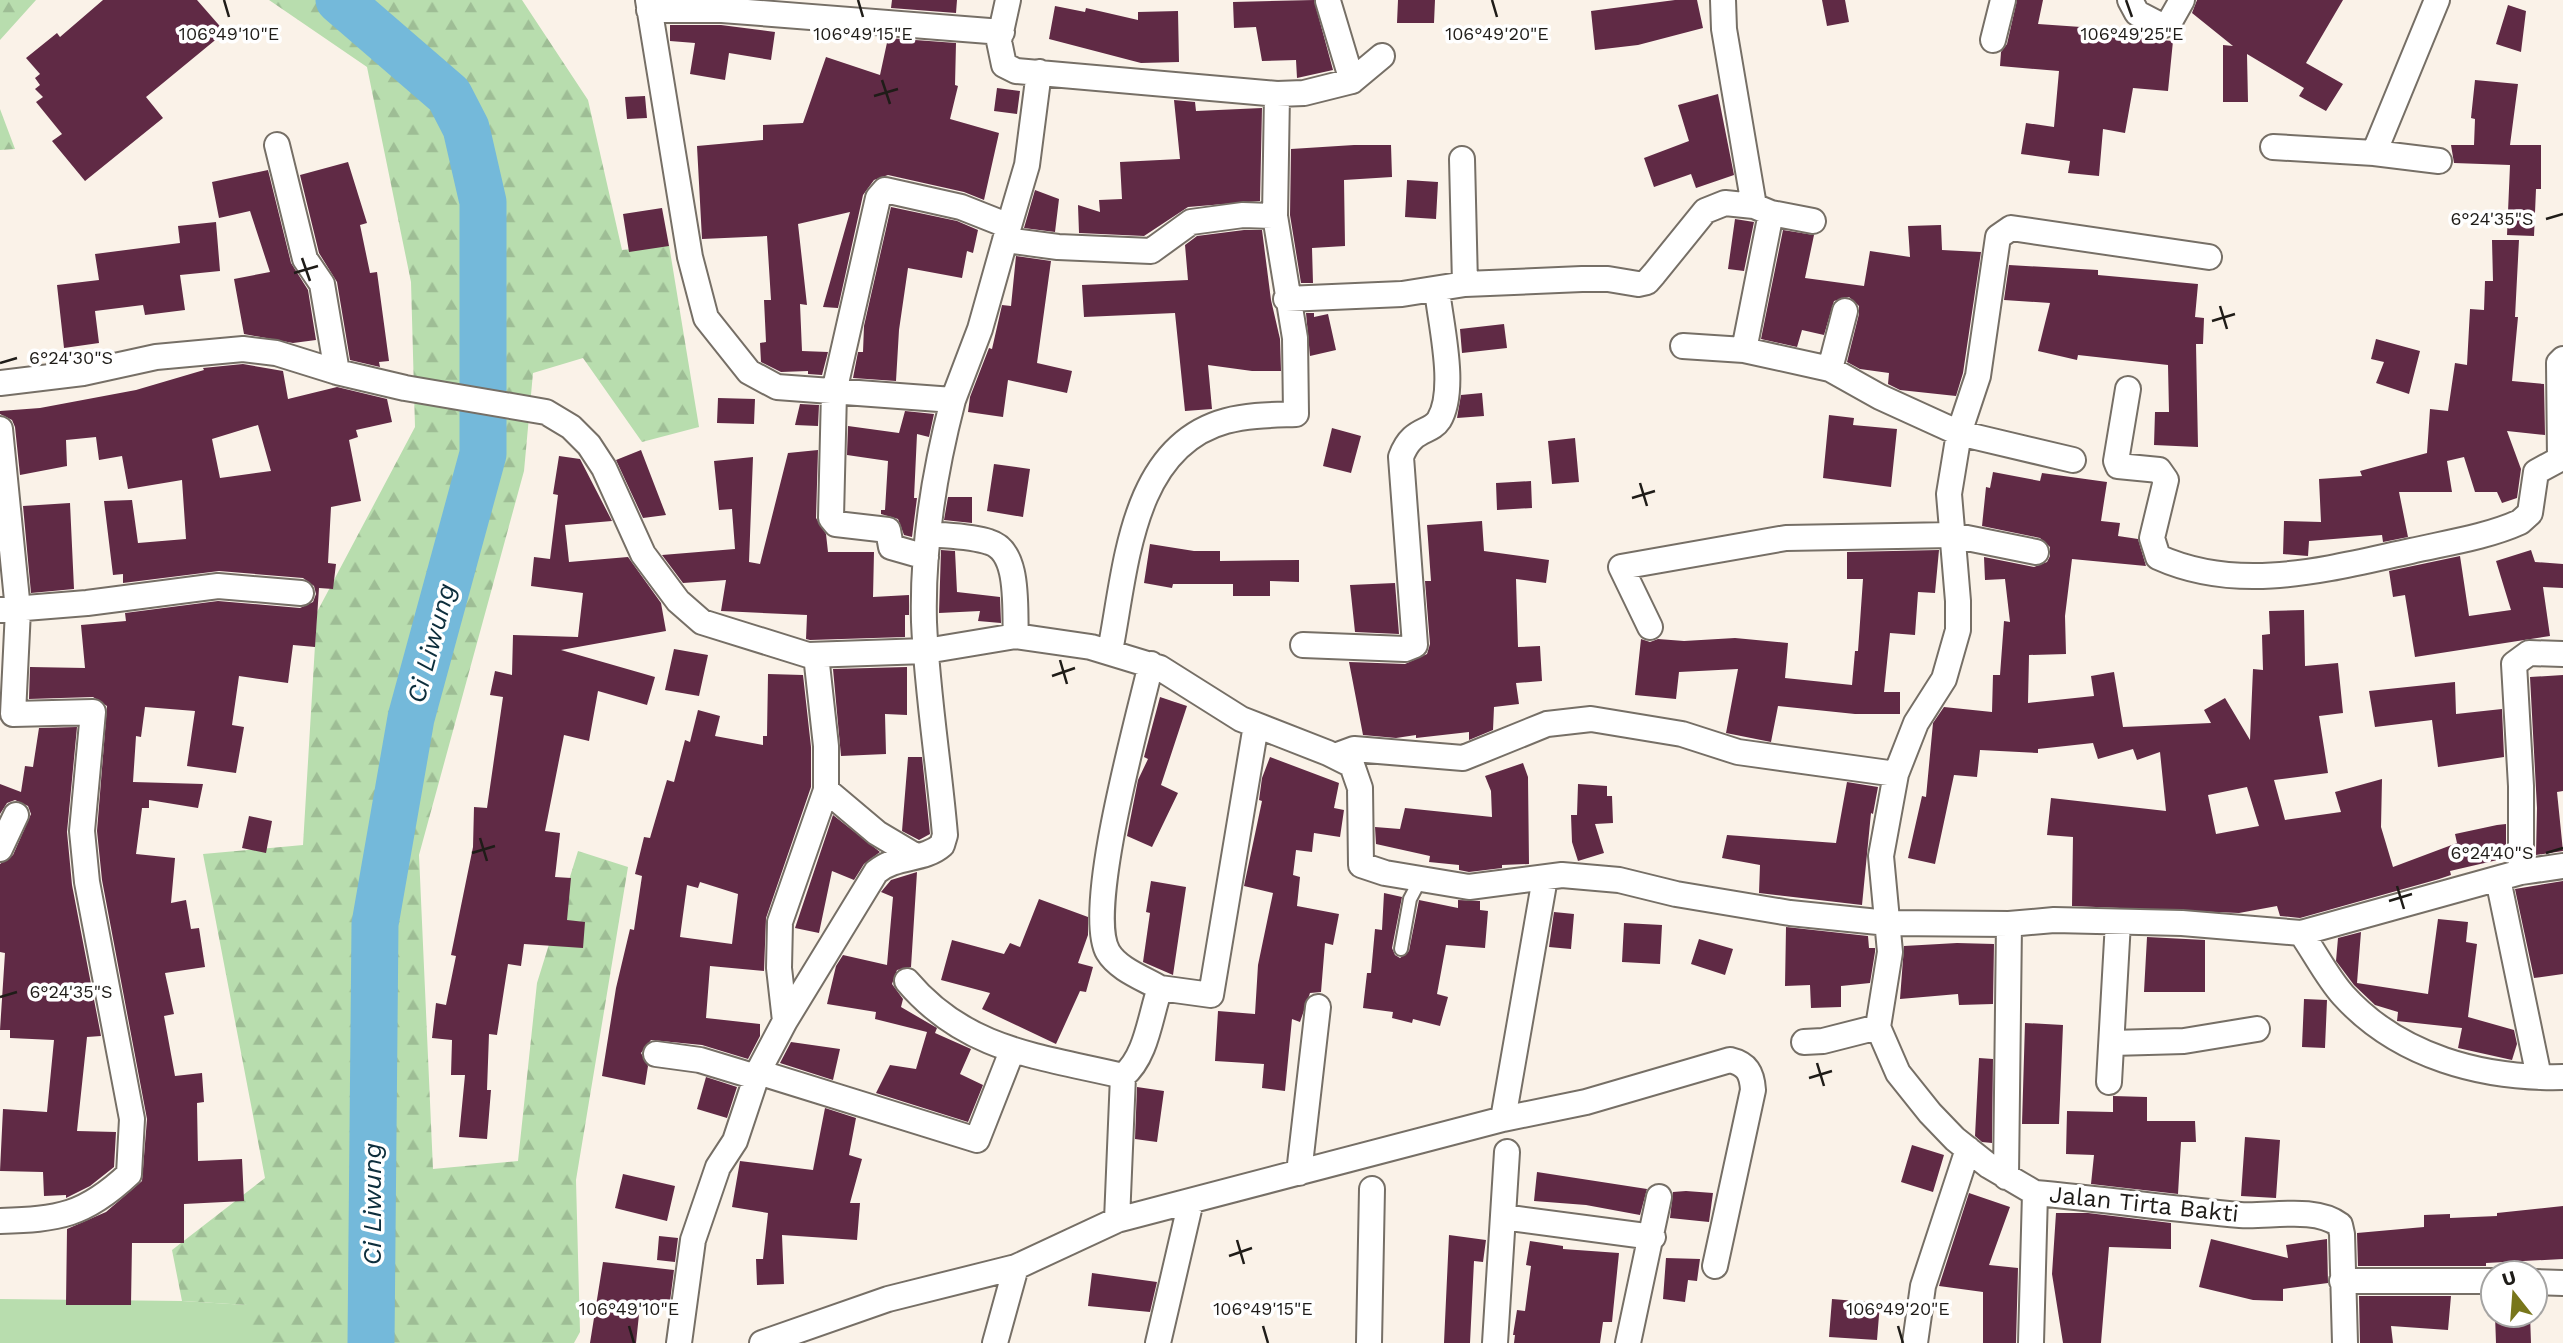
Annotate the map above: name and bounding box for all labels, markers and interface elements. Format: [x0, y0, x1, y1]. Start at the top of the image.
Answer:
text: 106°49'10"E [179, 23, 279, 44]
text: 106°49'15"E [813, 23, 913, 44]
text: 106°49'20"E [1445, 23, 1549, 44]
text: 106°49'25"E [2080, 23, 2184, 44]
text: 6°24'35"S [2450, 208, 2534, 229]
text: 6°24'30"S [29, 347, 113, 368]
water label: Ci Liwung [401, 580, 461, 706]
text: 6°24'40"S [2451, 842, 2533, 863]
text: 6°24'35"S [29, 981, 113, 1002]
water label: Ci Liwung [357, 1143, 387, 1265]
street label: Jalan Tirta Bakti [2048, 1180, 2240, 1228]
north arrow [2479, 1259, 2549, 1329]
text: U [2499, 1265, 2519, 1291]
text: 106°49'10"E [579, 1298, 679, 1319]
text: 106°49'15"E [1213, 1298, 1313, 1319]
text: 106°49'20"E [1846, 1298, 1950, 1319]

